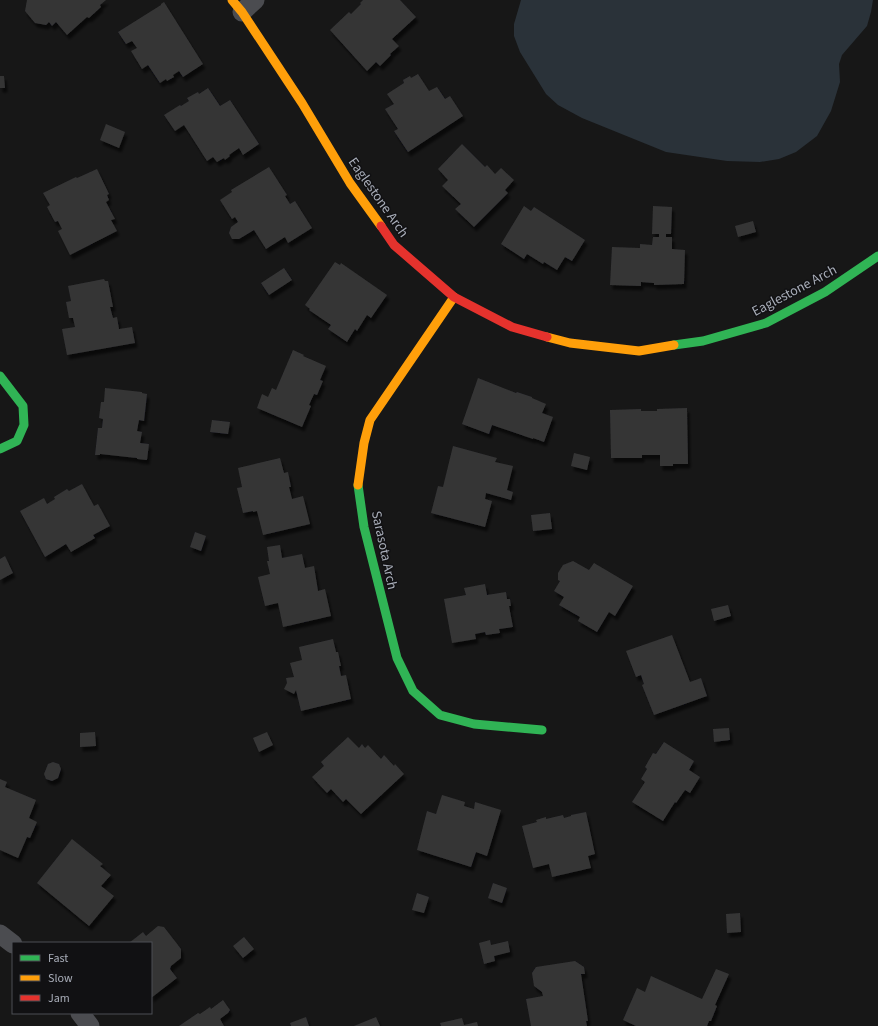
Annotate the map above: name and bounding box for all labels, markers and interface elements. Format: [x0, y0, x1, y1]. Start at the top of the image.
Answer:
street label: Eaglestone Arch [343, 154, 413, 242]
street label: Eaglestone Arch [749, 260, 840, 322]
street label: Sarasota Arch [366, 509, 402, 591]
legend [12, 942, 152, 1014]
text: Fast [48, 950, 68, 967]
text: Slow [48, 970, 73, 987]
text: Jam [48, 990, 70, 1007]

